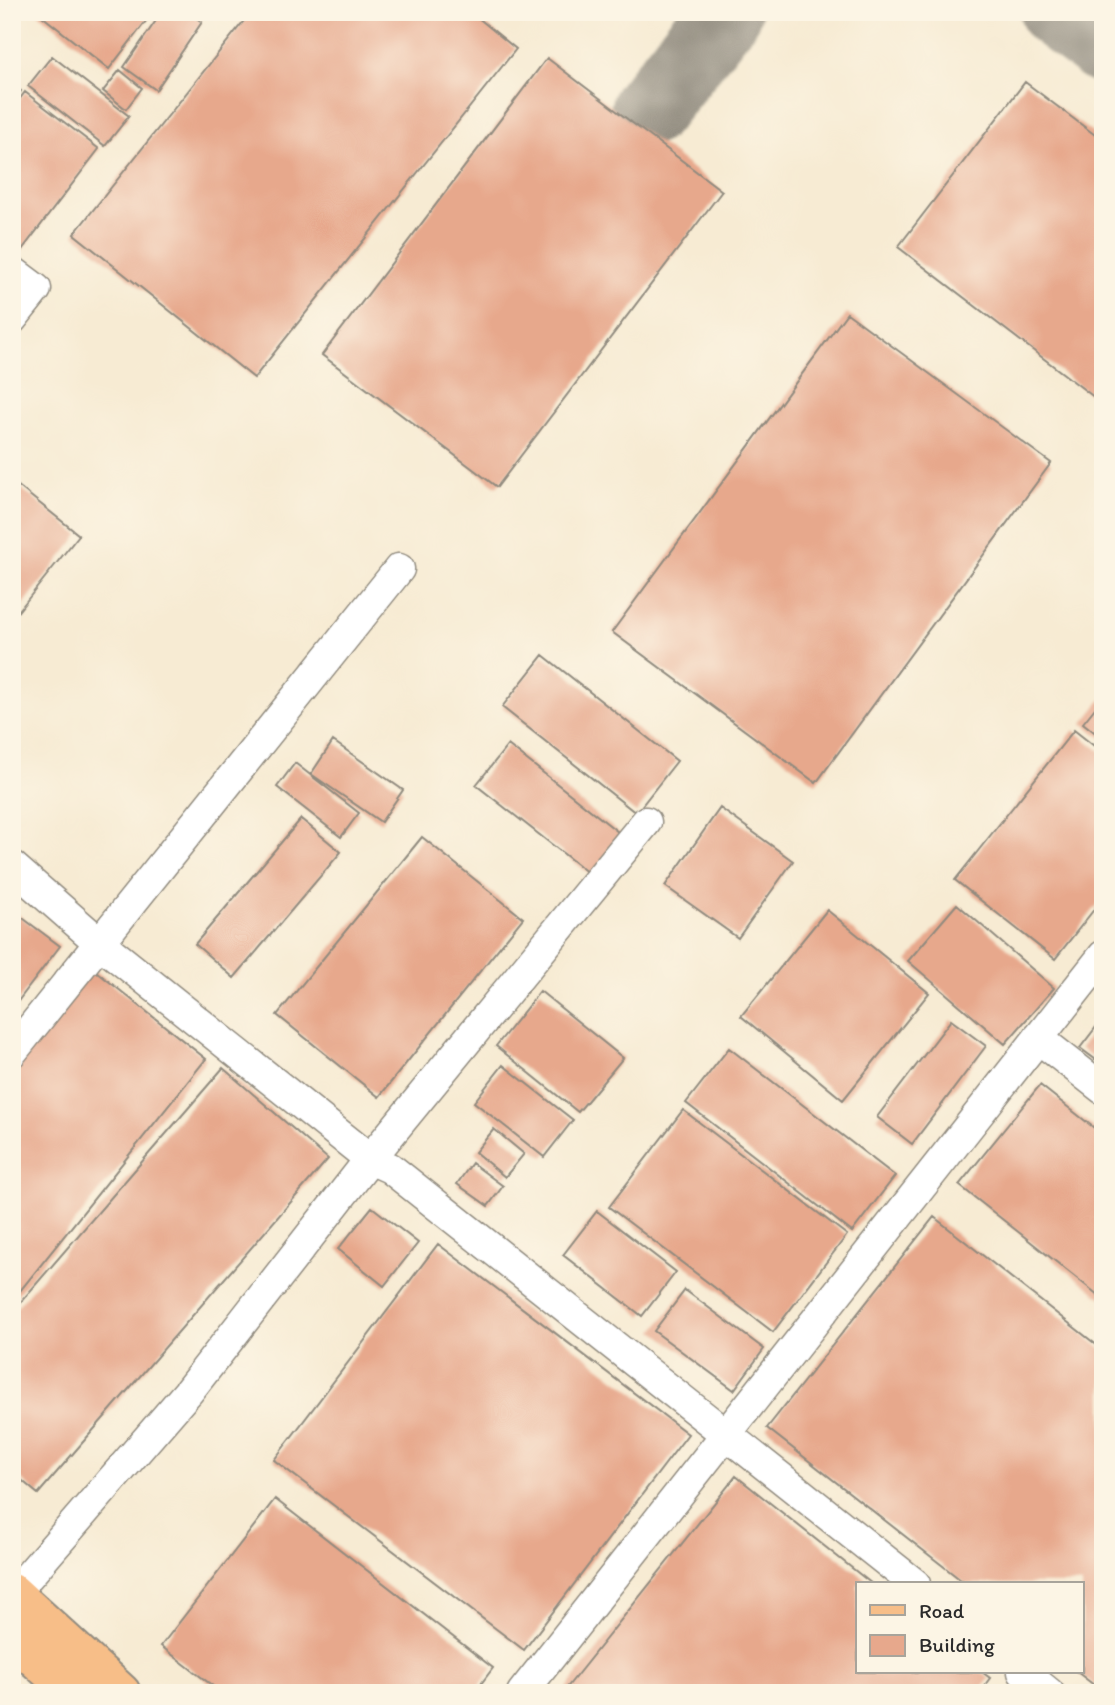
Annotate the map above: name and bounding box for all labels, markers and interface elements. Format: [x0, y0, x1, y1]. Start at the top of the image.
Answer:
legend [856, 1582, 1084, 1674]
text: Road [919, 1598, 965, 1623]
text: Building [919, 1632, 995, 1657]

